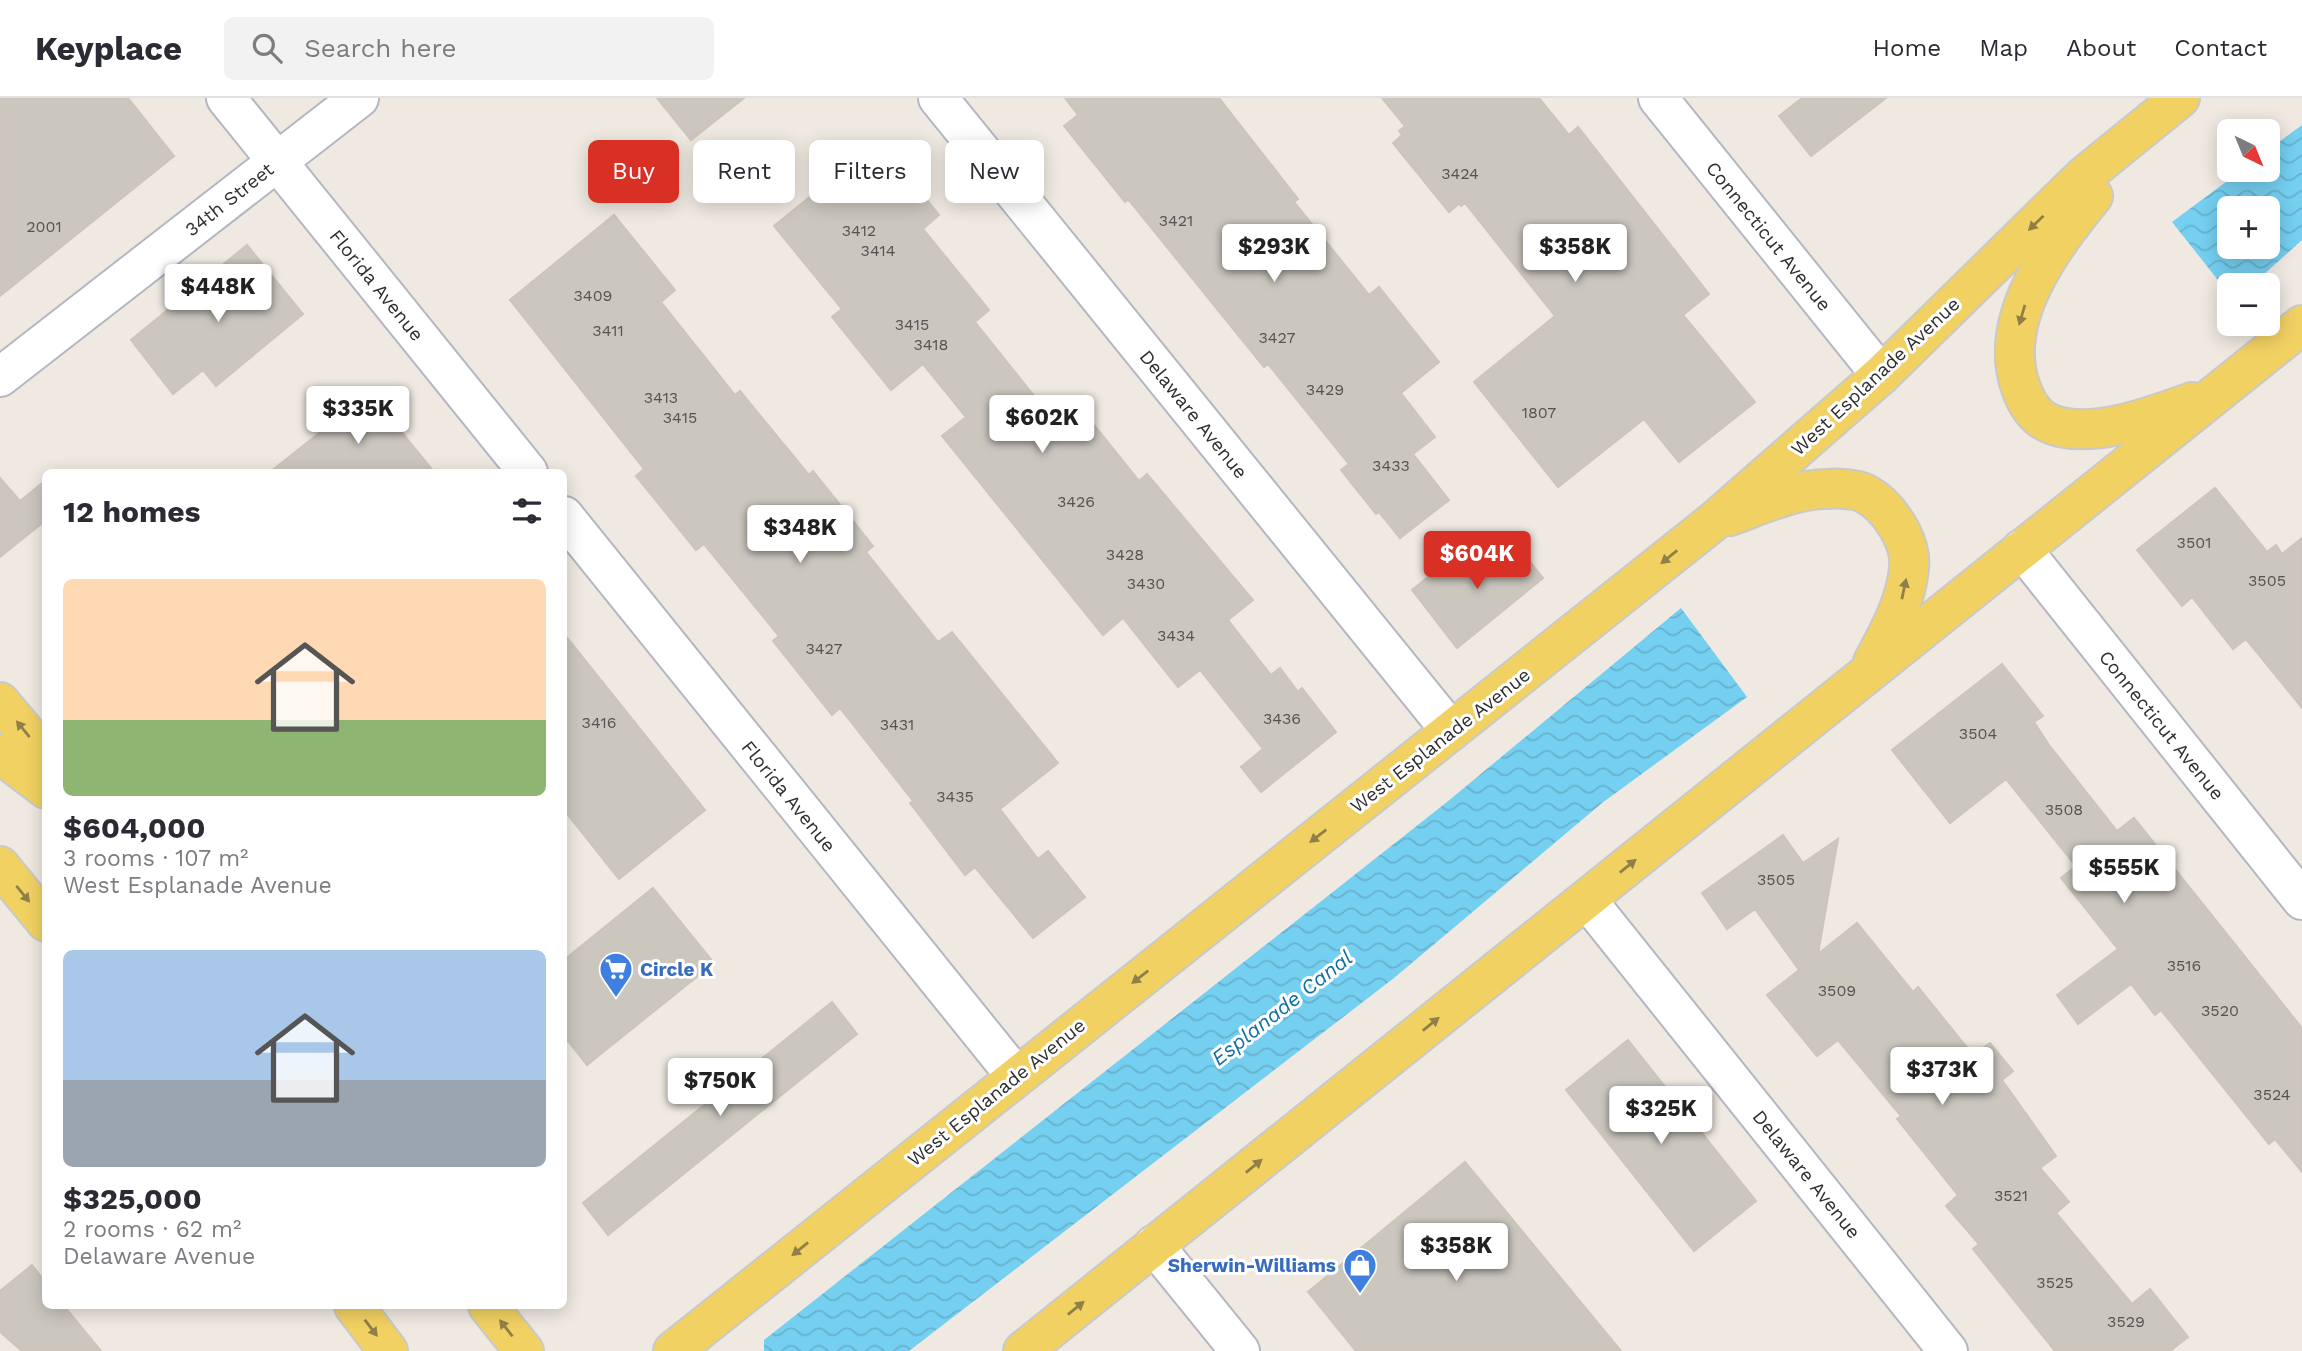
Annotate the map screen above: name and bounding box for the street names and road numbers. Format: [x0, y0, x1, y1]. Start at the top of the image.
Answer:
street label: Connecticut Avenue [1701, 157, 1836, 316]
street label: 34th Street [180, 158, 278, 241]
street label: Florida Avenue [325, 225, 429, 346]
street label: West Esplanade Avenue [1786, 292, 1964, 460]
street label: Delaware Avenue [1135, 345, 1253, 483]
street label: Connecticut Avenue [2094, 646, 2229, 805]
street label: West Esplanade Avenue [1346, 663, 1535, 818]
street label: Florida Avenue [737, 736, 841, 857]
street label: West Esplanade Avenue [903, 1014, 1090, 1171]
street label: Delaware Avenue [1748, 1105, 1866, 1243]

